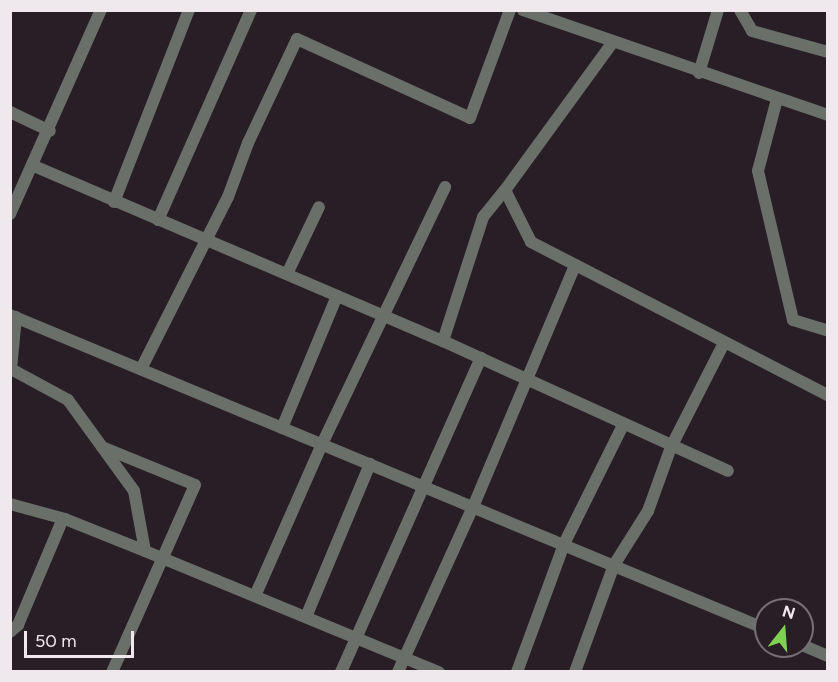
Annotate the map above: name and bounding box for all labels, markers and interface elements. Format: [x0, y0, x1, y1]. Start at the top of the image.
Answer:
north arrow [754, 598, 814, 658]
text: N [780, 601, 798, 623]
scale bar [27, 619, 136, 657]
text: 50 m [35, 630, 77, 652]

